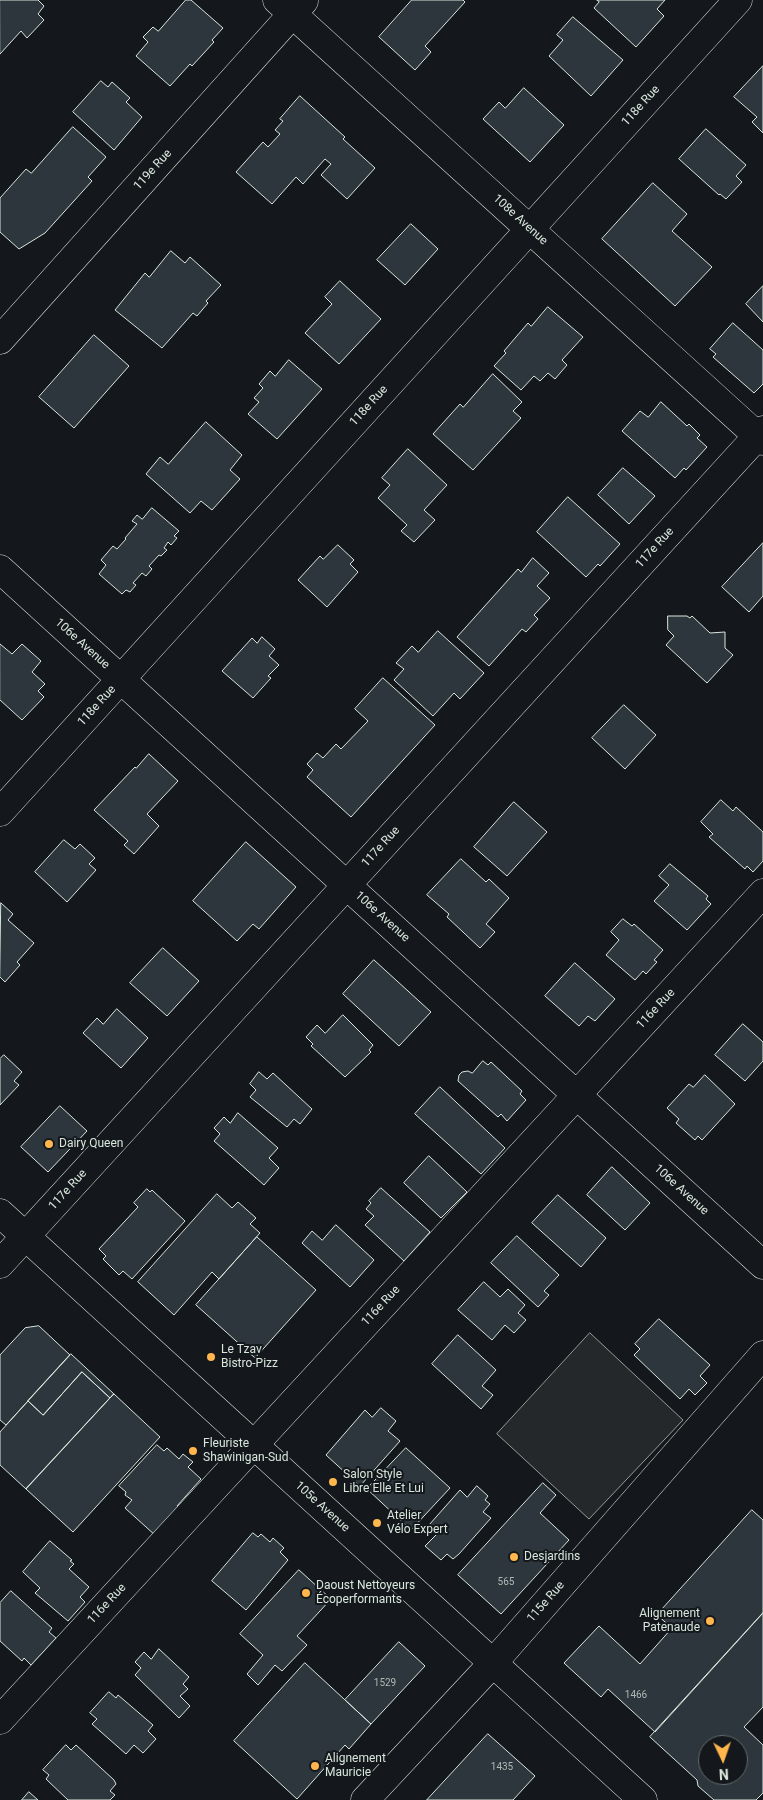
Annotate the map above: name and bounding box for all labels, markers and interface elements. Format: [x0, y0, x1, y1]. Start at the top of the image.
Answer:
street label: 118e Rue [619, 83, 663, 129]
street label: 119e Rue [131, 147, 175, 193]
street label: 108e Avenue [490, 192, 550, 248]
street label: 118e Rue [347, 383, 391, 429]
street label: 117e Rue [633, 525, 677, 571]
street label: 106e Avenue [52, 616, 112, 672]
street label: 118e Rue [75, 683, 119, 729]
street label: 117e Rue [359, 824, 403, 870]
street label: 106e Avenue [352, 889, 412, 945]
street label: 116e Rue [634, 986, 678, 1032]
place label: Dairy Queen [59, 1137, 123, 1151]
marker: Dairy Queen [43, 1138, 55, 1150]
street label: 106e Avenue [651, 1162, 711, 1218]
street label: 117e Rue [46, 1167, 90, 1213]
street label: 116e Rue [359, 1283, 403, 1329]
place label: Le Tzav Bistro-Pizz [221, 1343, 278, 1371]
marker: Le Tzav Bistro-Pizz [205, 1351, 217, 1363]
place label: Fleuriste Shawinigan-Sud [203, 1437, 288, 1465]
marker: Fleuriste Shawinigan-Sud [187, 1445, 199, 1457]
place label: Salon Style Libre Elle Et Lui [343, 1468, 424, 1496]
marker: Salon Style Libre Elle Et Lui [327, 1476, 339, 1488]
street label: 105e Avenue [292, 1479, 352, 1535]
place label: Atelier Vélo Expert [387, 1509, 448, 1537]
marker: Atelier Vélo Expert [371, 1517, 383, 1529]
place label: Desjardins [524, 1550, 580, 1564]
marker: Desjardins [508, 1551, 520, 1563]
house number: 565 [498, 1576, 514, 1588]
street label: 115e Rue [524, 1578, 568, 1626]
place label: Daoust Nettoyeurs Écoperformants [316, 1579, 415, 1607]
street label: 116e Rue [85, 1581, 129, 1627]
marker: Daoust Nettoyeurs Écoperformants [300, 1587, 312, 1599]
place label: Alignement Patenaude [639, 1607, 700, 1635]
marker: Alignement Patenaude [704, 1615, 716, 1627]
house number: 1529 [374, 1677, 396, 1689]
house number: 1466 [625, 1689, 647, 1701]
north arrow [698, 1735, 748, 1785]
place label: Alignement Mauricie [325, 1752, 386, 1780]
marker: Alignement Mauricie [309, 1760, 321, 1772]
house number: 1435 [491, 1761, 513, 1773]
text: N [718, 1766, 729, 1782]

